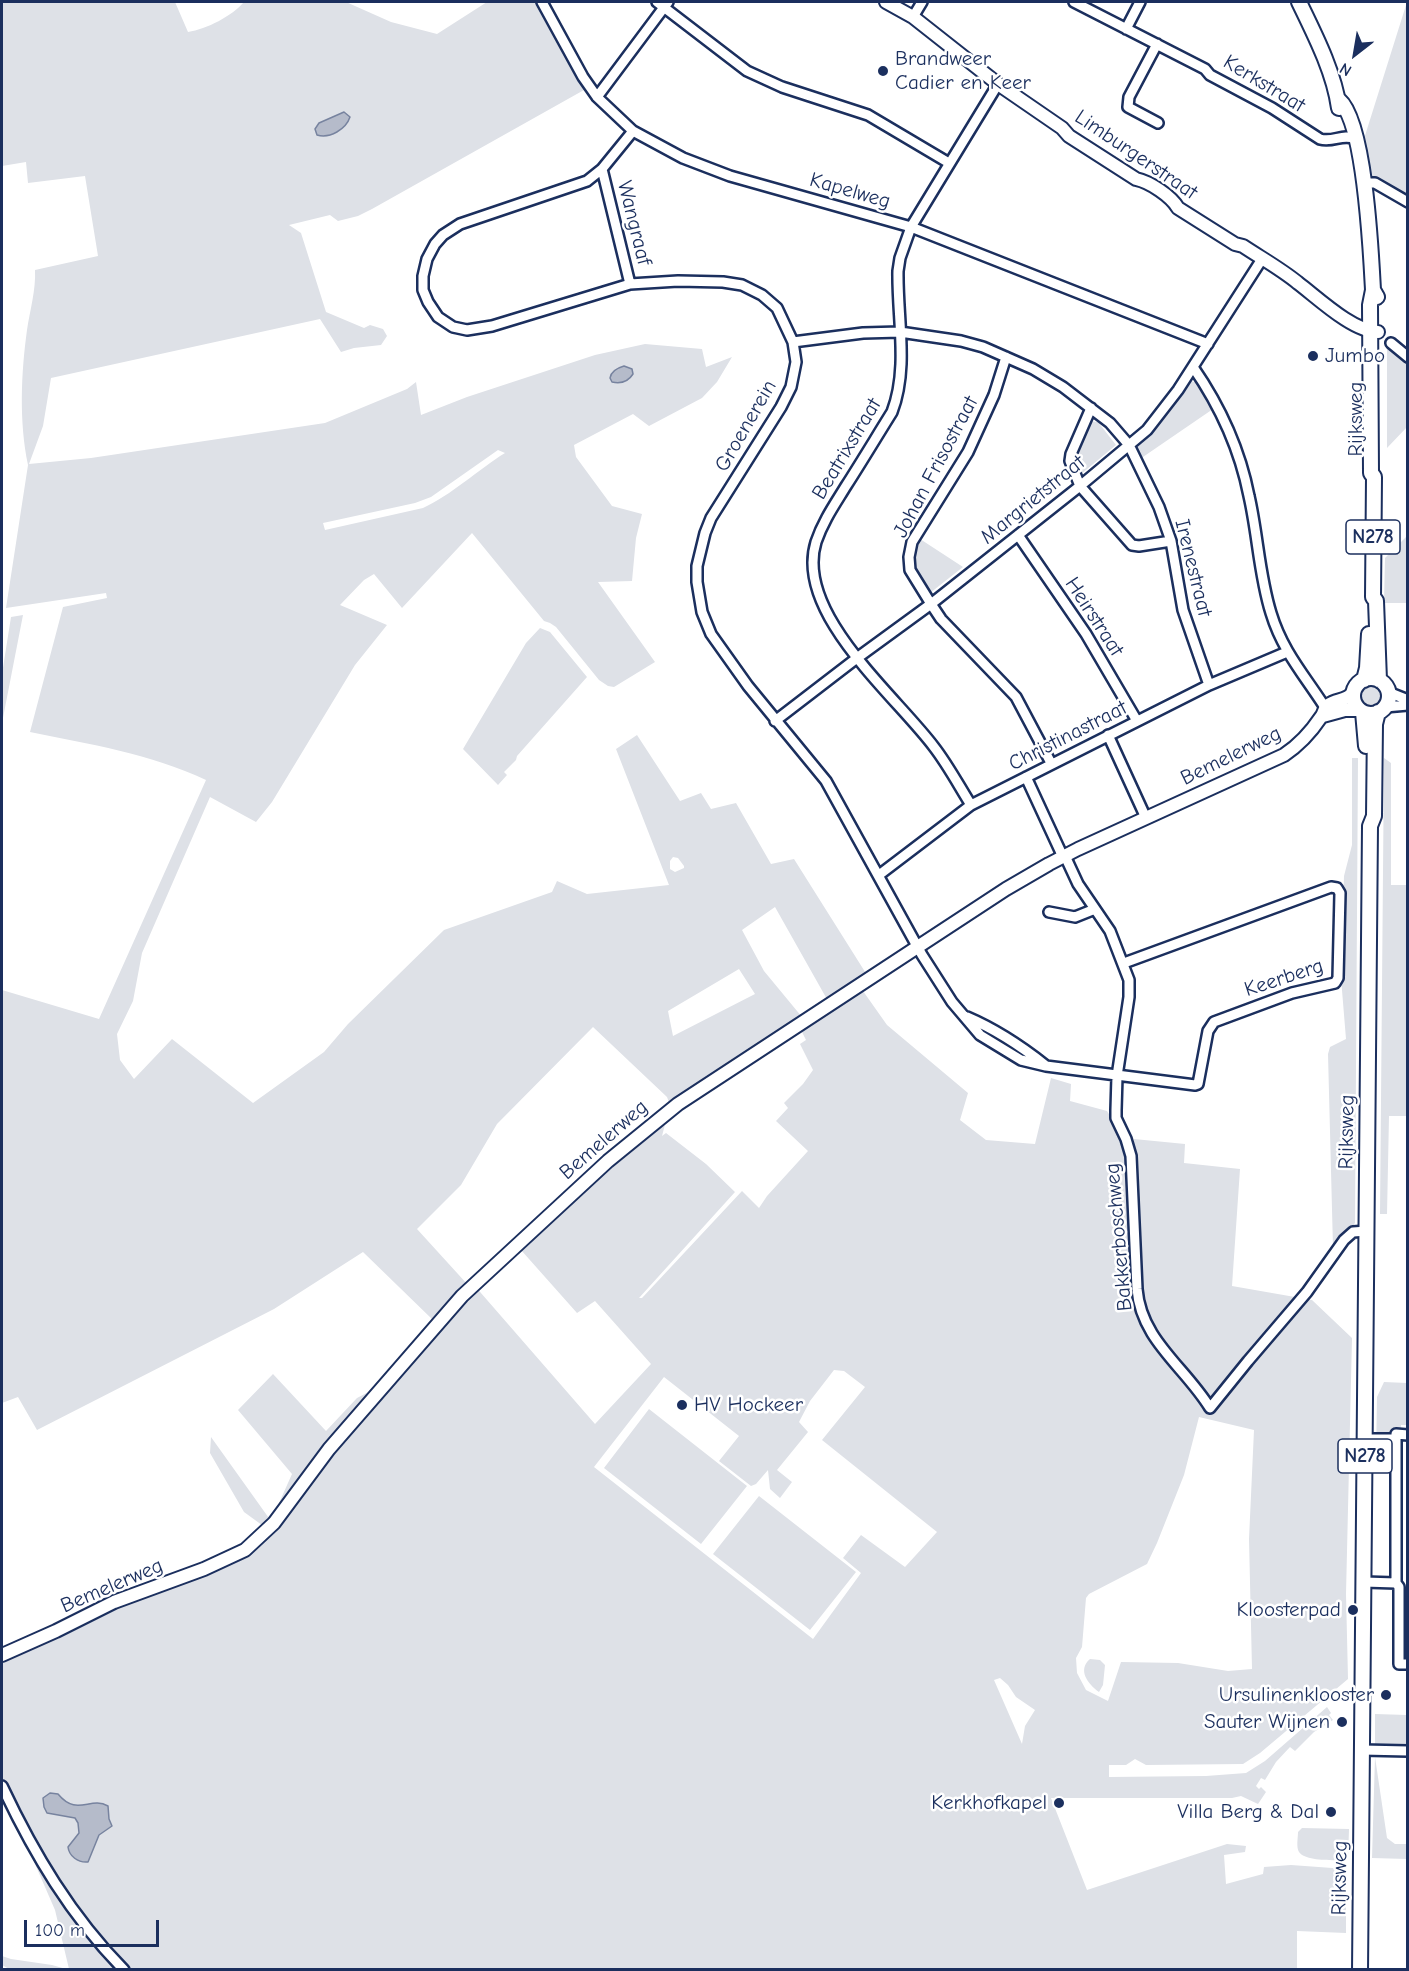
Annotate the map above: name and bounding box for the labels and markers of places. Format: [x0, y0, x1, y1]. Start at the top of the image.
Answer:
place label: Brandweer Cadier en Keer [895, 46, 1031, 96]
marker: Brandweer Cadier en Keer [876, 64, 890, 78]
place label: Jumbo [1325, 343, 1385, 369]
marker: Jumbo [1306, 349, 1320, 363]
place label: HV Hockeer [694, 1392, 803, 1418]
marker: HV Hockeer [675, 1398, 689, 1412]
place label: Kloosterpad [1236, 1597, 1341, 1623]
marker: Kloosterpad [1346, 1603, 1360, 1617]
place label: Ursulinenklooster [1219, 1682, 1374, 1708]
marker: Ursulinenklooster [1379, 1688, 1393, 1702]
place label: Sauter Wijnen [1204, 1709, 1330, 1735]
marker: Sauter Wijnen [1335, 1715, 1349, 1729]
place label: Kerkhofkapel [931, 1790, 1047, 1816]
marker: Kerkhofkapel [1052, 1796, 1066, 1810]
place label: Villa Berg & Dal [1177, 1799, 1319, 1825]
marker: Villa Berg & Dal [1324, 1805, 1338, 1819]

